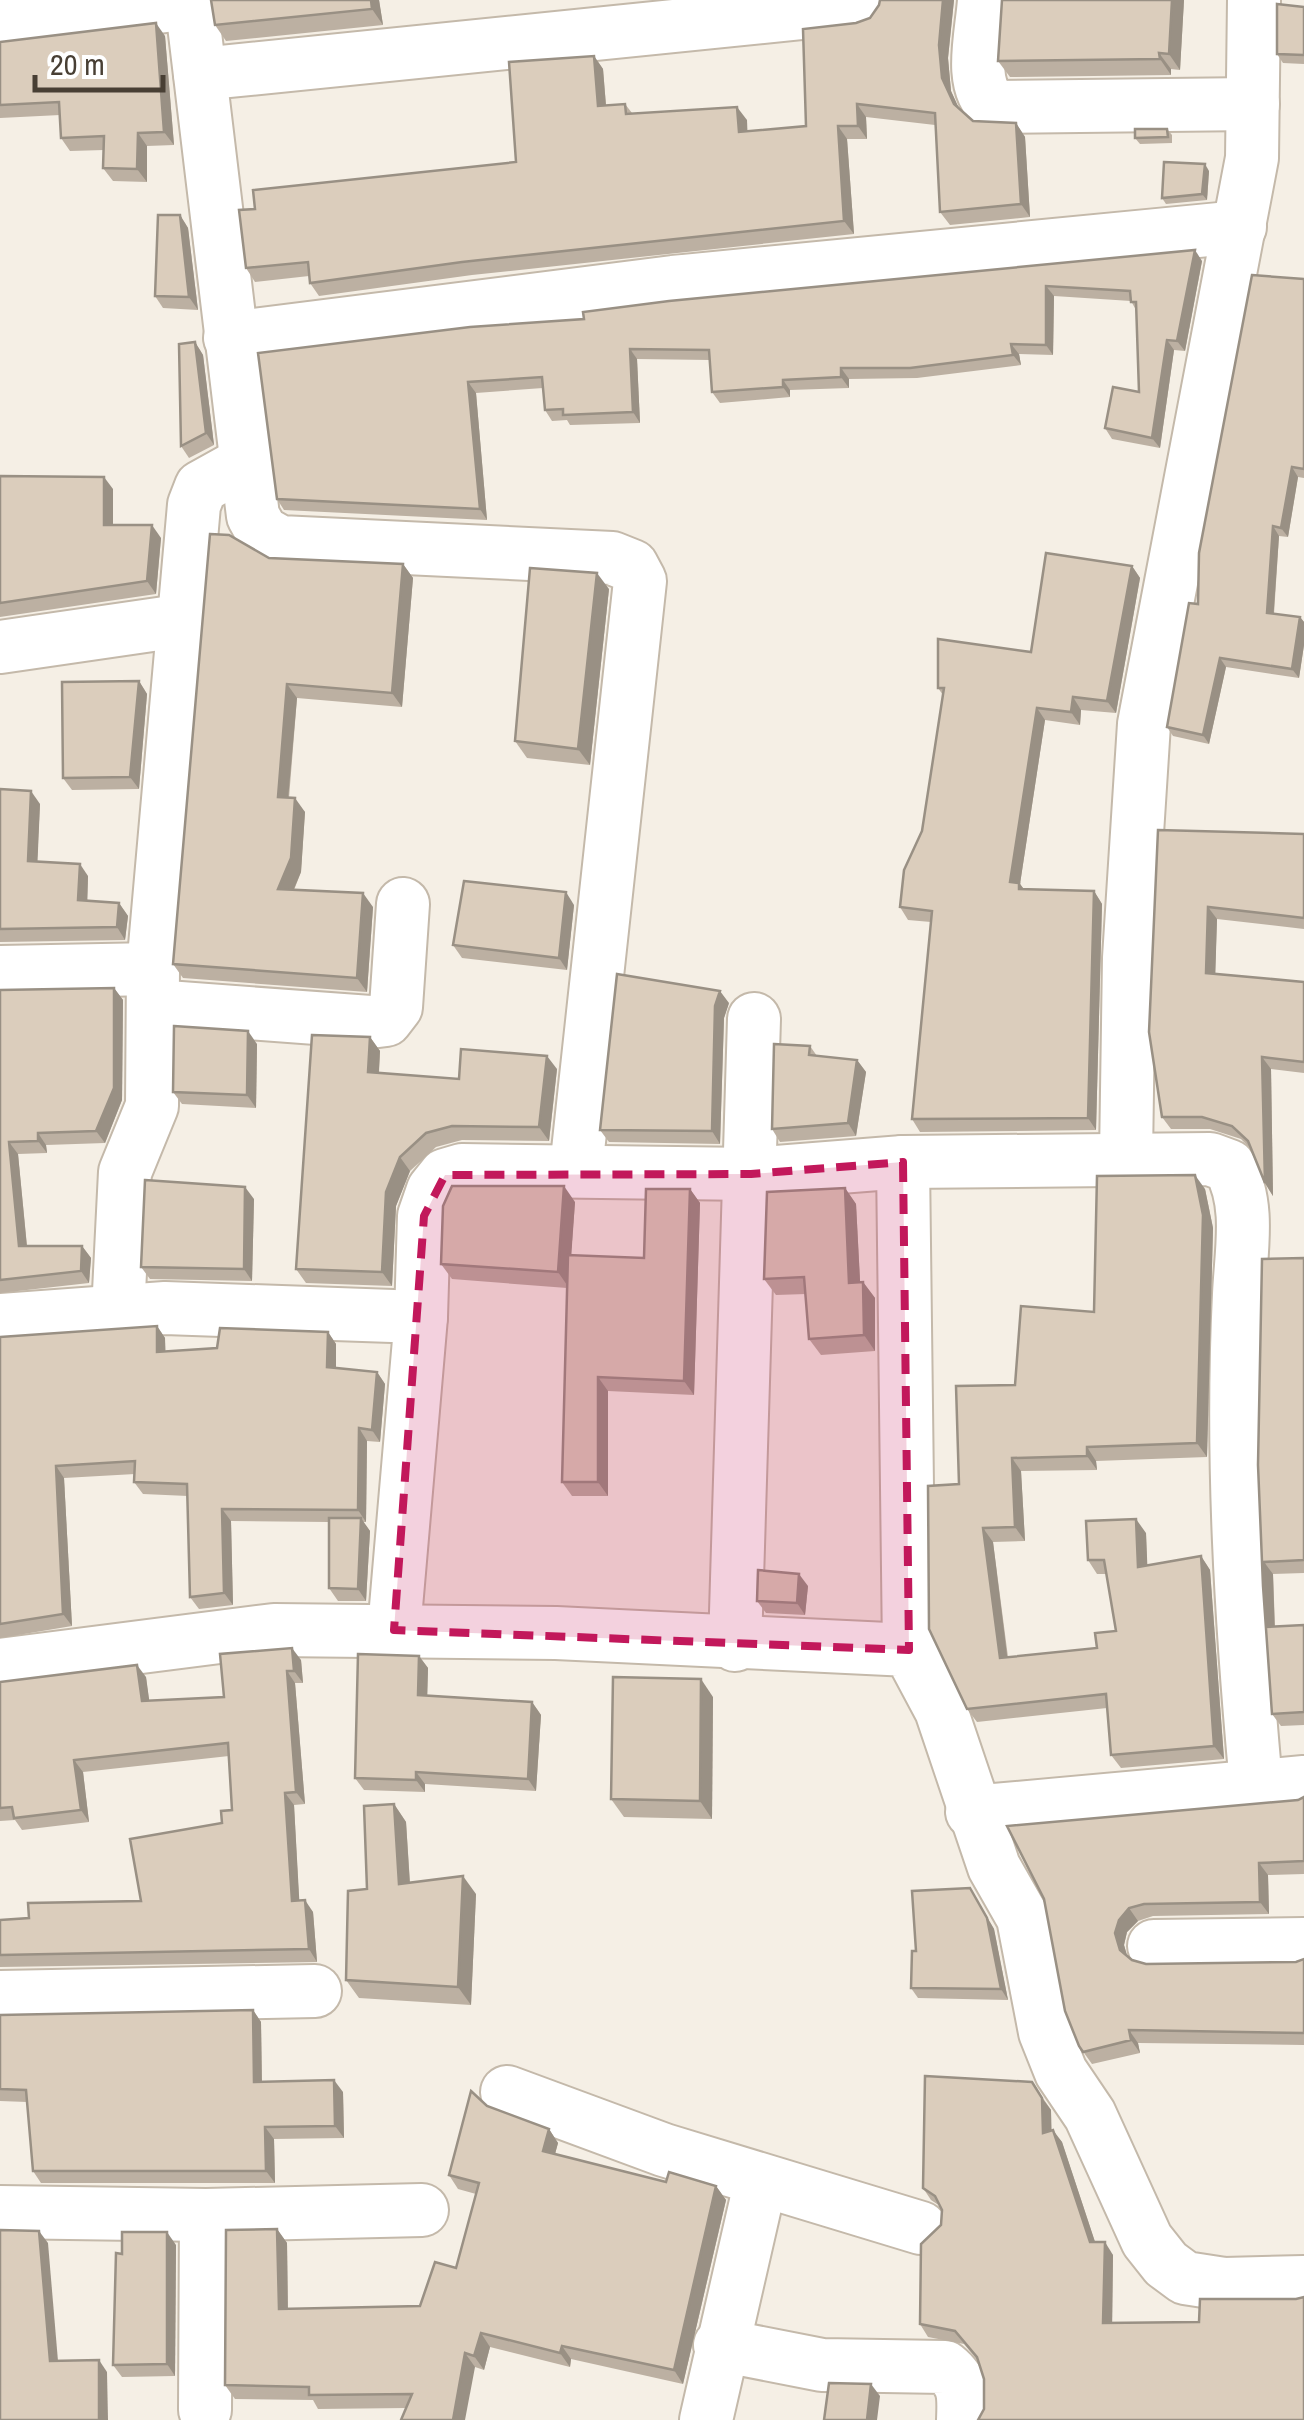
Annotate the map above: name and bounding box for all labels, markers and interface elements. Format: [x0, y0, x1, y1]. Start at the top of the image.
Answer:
scale bar [35, 30, 162, 92]
text: 20 m [50, 44, 105, 84]

